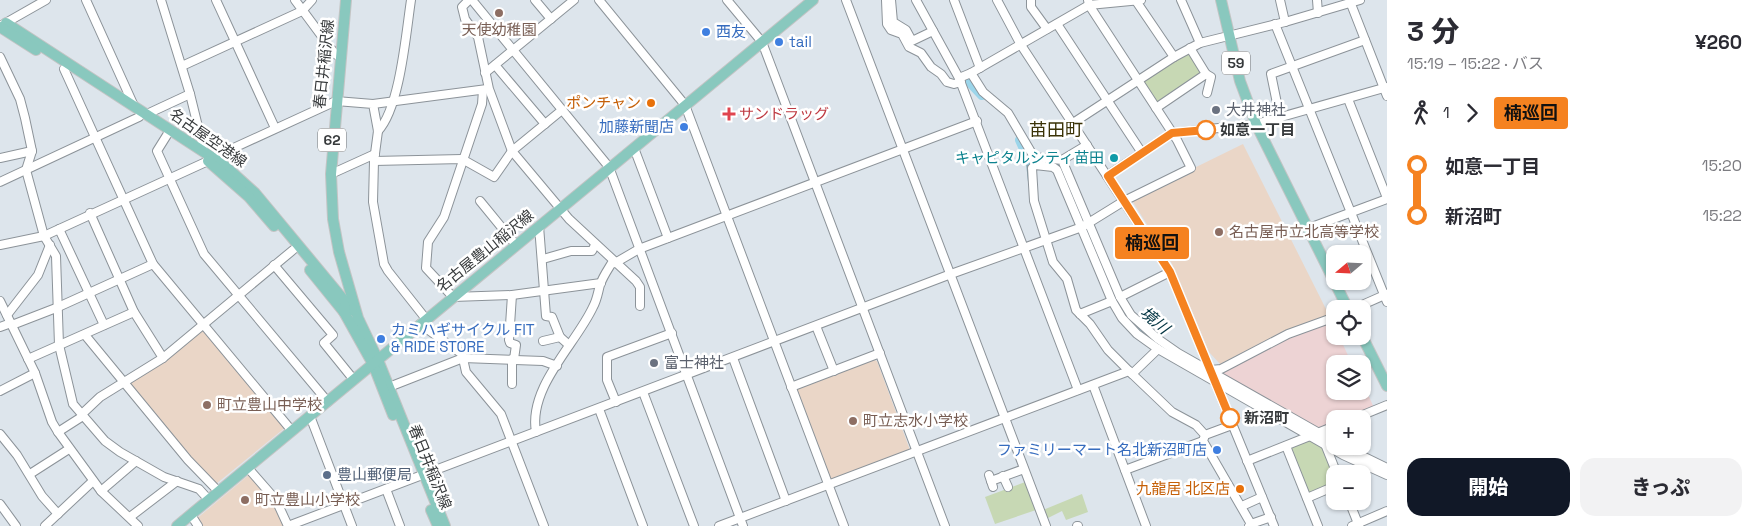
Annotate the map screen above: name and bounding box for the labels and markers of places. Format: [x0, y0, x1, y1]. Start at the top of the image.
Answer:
marker: 天使幼稚園 [493, 7, 505, 19]
place label: 天使幼稚園 [461, 20, 537, 39]
place label: 西友 [716, 22, 746, 41]
marker: 西友 [700, 26, 712, 38]
place label: tail [789, 32, 812, 51]
marker: tail [773, 36, 785, 48]
place label: ポンチャン [566, 93, 641, 112]
marker: ポンチャン [645, 97, 657, 109]
place label: 大井神社 [1226, 100, 1286, 119]
place label: サンドラッグ [739, 104, 829, 123]
marker: 大井神社 [1210, 104, 1222, 116]
marker: サンドラッグ [723, 108, 735, 120]
place label: 加藤新聞店 [599, 117, 674, 136]
marker: 如意一丁目 [1196, 120, 1216, 140]
place label: 如意一丁目 [1220, 120, 1295, 139]
marker: 加藤新聞店 [678, 121, 690, 133]
place label: キャピタルシティ苗田 [955, 148, 1104, 167]
marker: キャピタルシティ苗田 [1108, 152, 1120, 164]
place label: 名古屋市立北高等学校 [1229, 222, 1379, 241]
marker: 名古屋市立北高等学校 [1213, 226, 1225, 238]
place label: カミハギサイクル FIT & RIDE STORE [391, 320, 535, 356]
marker: カミハギサイクル FIT & RIDE STORE [375, 333, 387, 345]
place label: 富士神社 [664, 353, 724, 372]
marker: 富士神社 [648, 357, 660, 369]
place label: 町立豊山中学校 [217, 395, 322, 414]
marker: 町立豊山中学校 [201, 399, 213, 411]
marker: 新沼町 [1220, 408, 1240, 428]
place label: 新沼町 [1244, 408, 1289, 427]
place label: 町立志水小学校 [863, 411, 968, 430]
marker: 町立志水小学校 [847, 415, 859, 427]
place label: ファミリーマート名北新沼町店 [997, 440, 1207, 459]
marker: ファミリーマート名北新沼町店 [1211, 444, 1223, 456]
place label: 豊山郵便局 [337, 465, 412, 484]
marker: 豊山郵便局 [321, 469, 333, 481]
place label: 九龍居 北区店 [1136, 479, 1230, 498]
marker: 九龍居 北区店 [1234, 483, 1246, 495]
place label: 町立豊山小学校 [255, 490, 360, 509]
marker: 町立豊山小学校 [239, 494, 251, 506]

